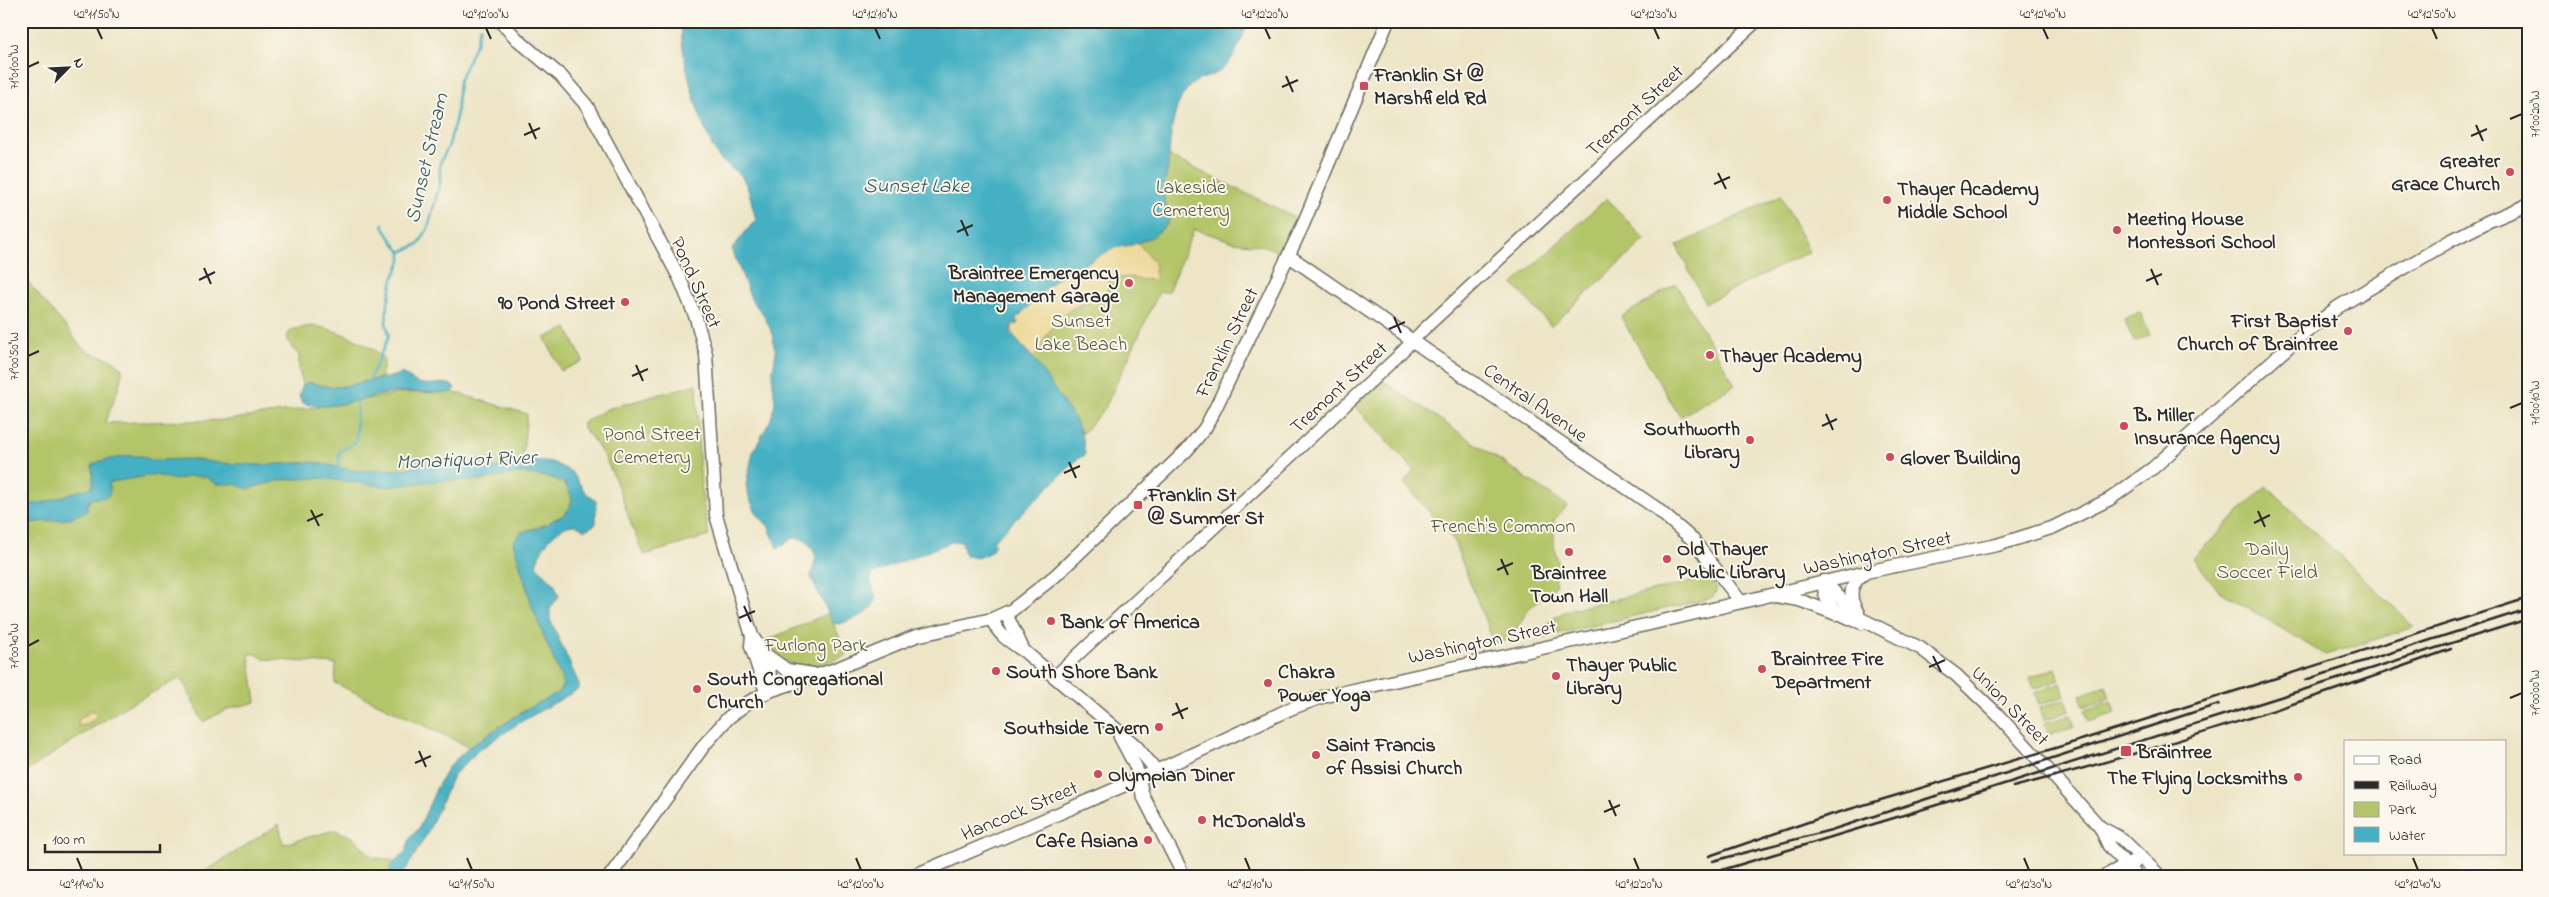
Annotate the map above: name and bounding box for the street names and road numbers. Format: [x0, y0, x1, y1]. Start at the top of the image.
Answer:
street label: Tremont Street [1580, 59, 1691, 165]
street label: Pond Street [662, 233, 728, 334]
street label: Franklin Street [1189, 283, 1268, 404]
street label: Tremont Street [1284, 336, 1395, 442]
street label: Central Avenue [1476, 357, 1593, 451]
street label: Washington Street [1801, 525, 1955, 585]
street label: Washington Street [1406, 614, 1560, 674]
street label: Union Street [1963, 660, 2055, 754]
street label: Hancock Street [957, 775, 1083, 850]

